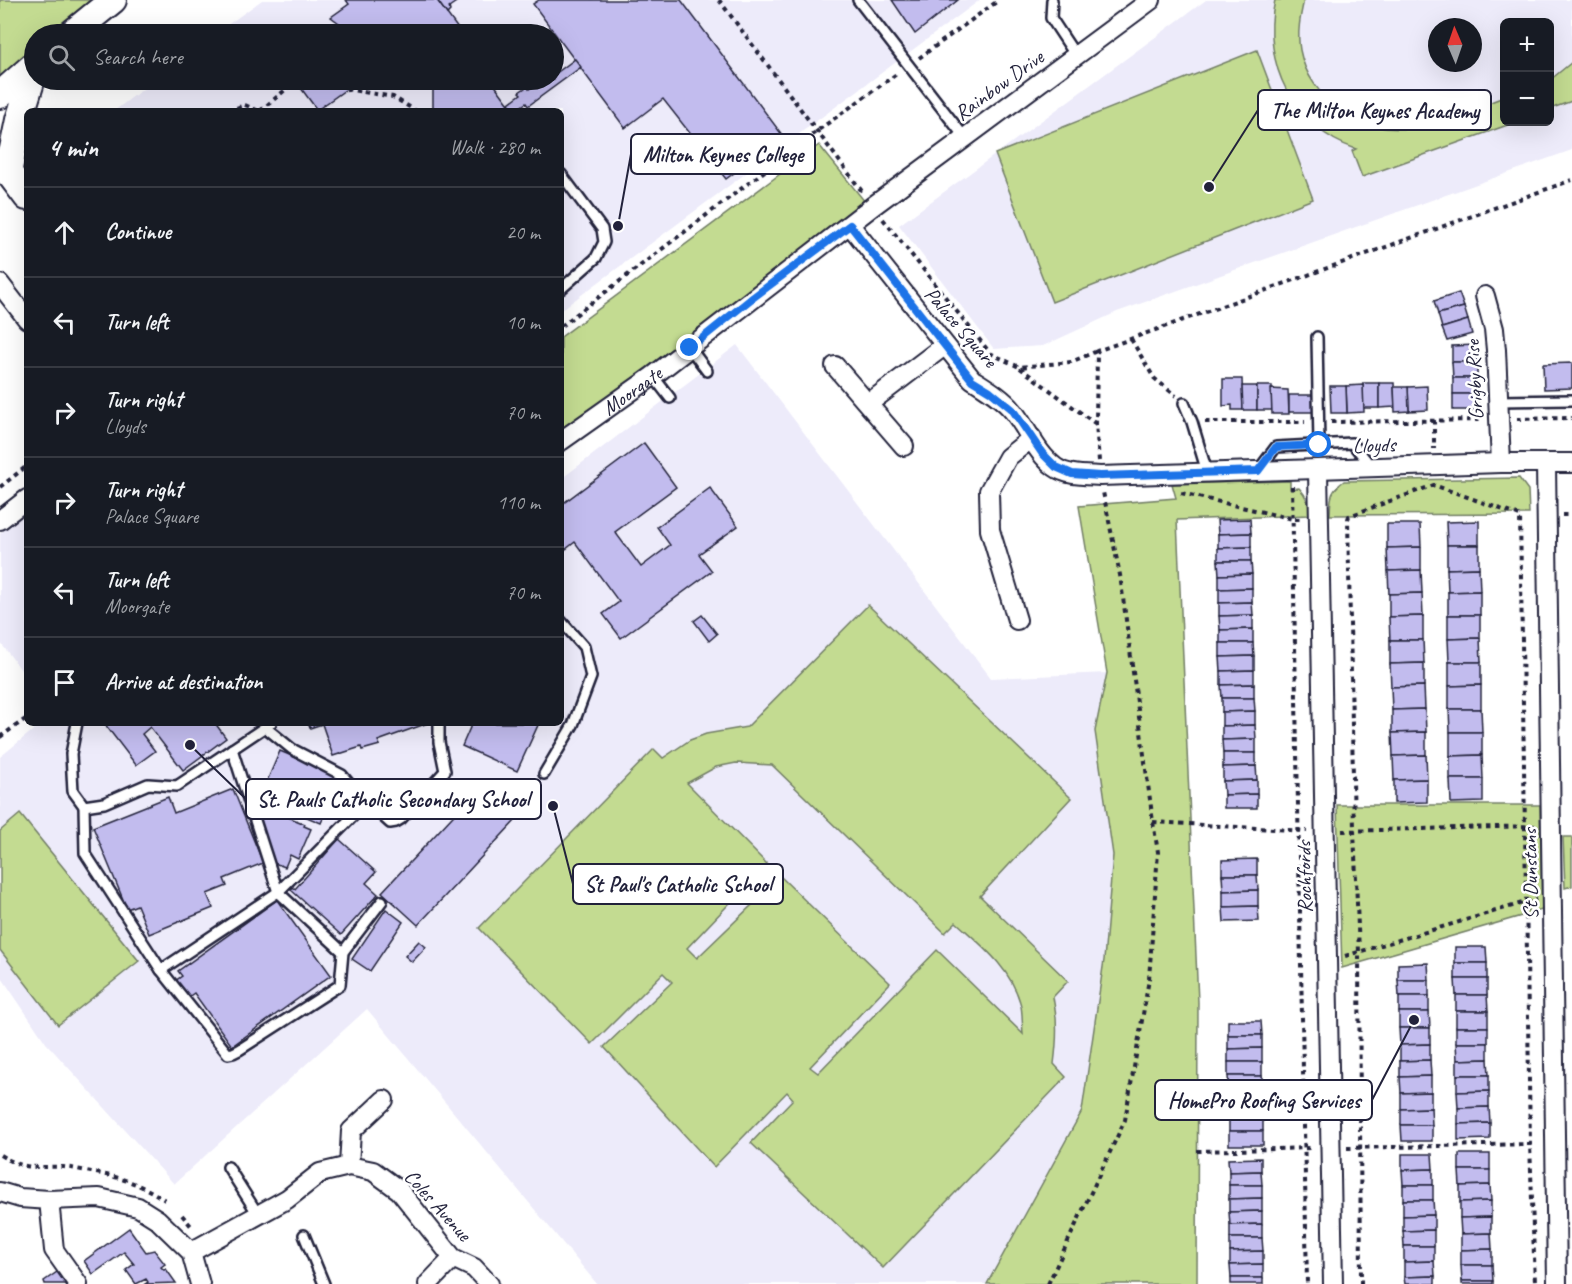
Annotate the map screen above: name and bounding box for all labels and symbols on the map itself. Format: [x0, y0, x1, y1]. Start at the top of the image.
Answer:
north arrow [1428, 18, 1482, 72]
street label: Rainbow Drive [949, 43, 1050, 126]
callout: The Milton Keynes Academy [1258, 90, 1491, 130]
text: The Milton Keynes Academy [1271, 97, 1482, 125]
callout: Milton Keynes College [631, 134, 815, 174]
text: Milton Keynes College [643, 141, 806, 169]
street label: Palace Square [919, 281, 1004, 373]
route end [676, 334, 702, 360]
street label: Grigby Rise [1459, 338, 1489, 421]
street label: Moorgate [597, 359, 669, 421]
route start [1305, 431, 1331, 457]
street label: Lloyds [1352, 431, 1398, 459]
callout: St. Pauls Catholic Secondary School [246, 779, 541, 819]
text: St. Pauls Catholic Secondary School [257, 786, 533, 814]
street label: St Dunstans [1516, 826, 1544, 920]
street label: Rochfords [1290, 839, 1318, 913]
callout: St Paul's Catholic School [573, 864, 783, 904]
text: St Paul's Catholic School [584, 871, 776, 899]
callout: HomePro Roofing Services [1155, 1080, 1372, 1120]
text: HomePro Roofing Services [1168, 1087, 1363, 1115]
street label: Coles Avenue [399, 1164, 478, 1247]

